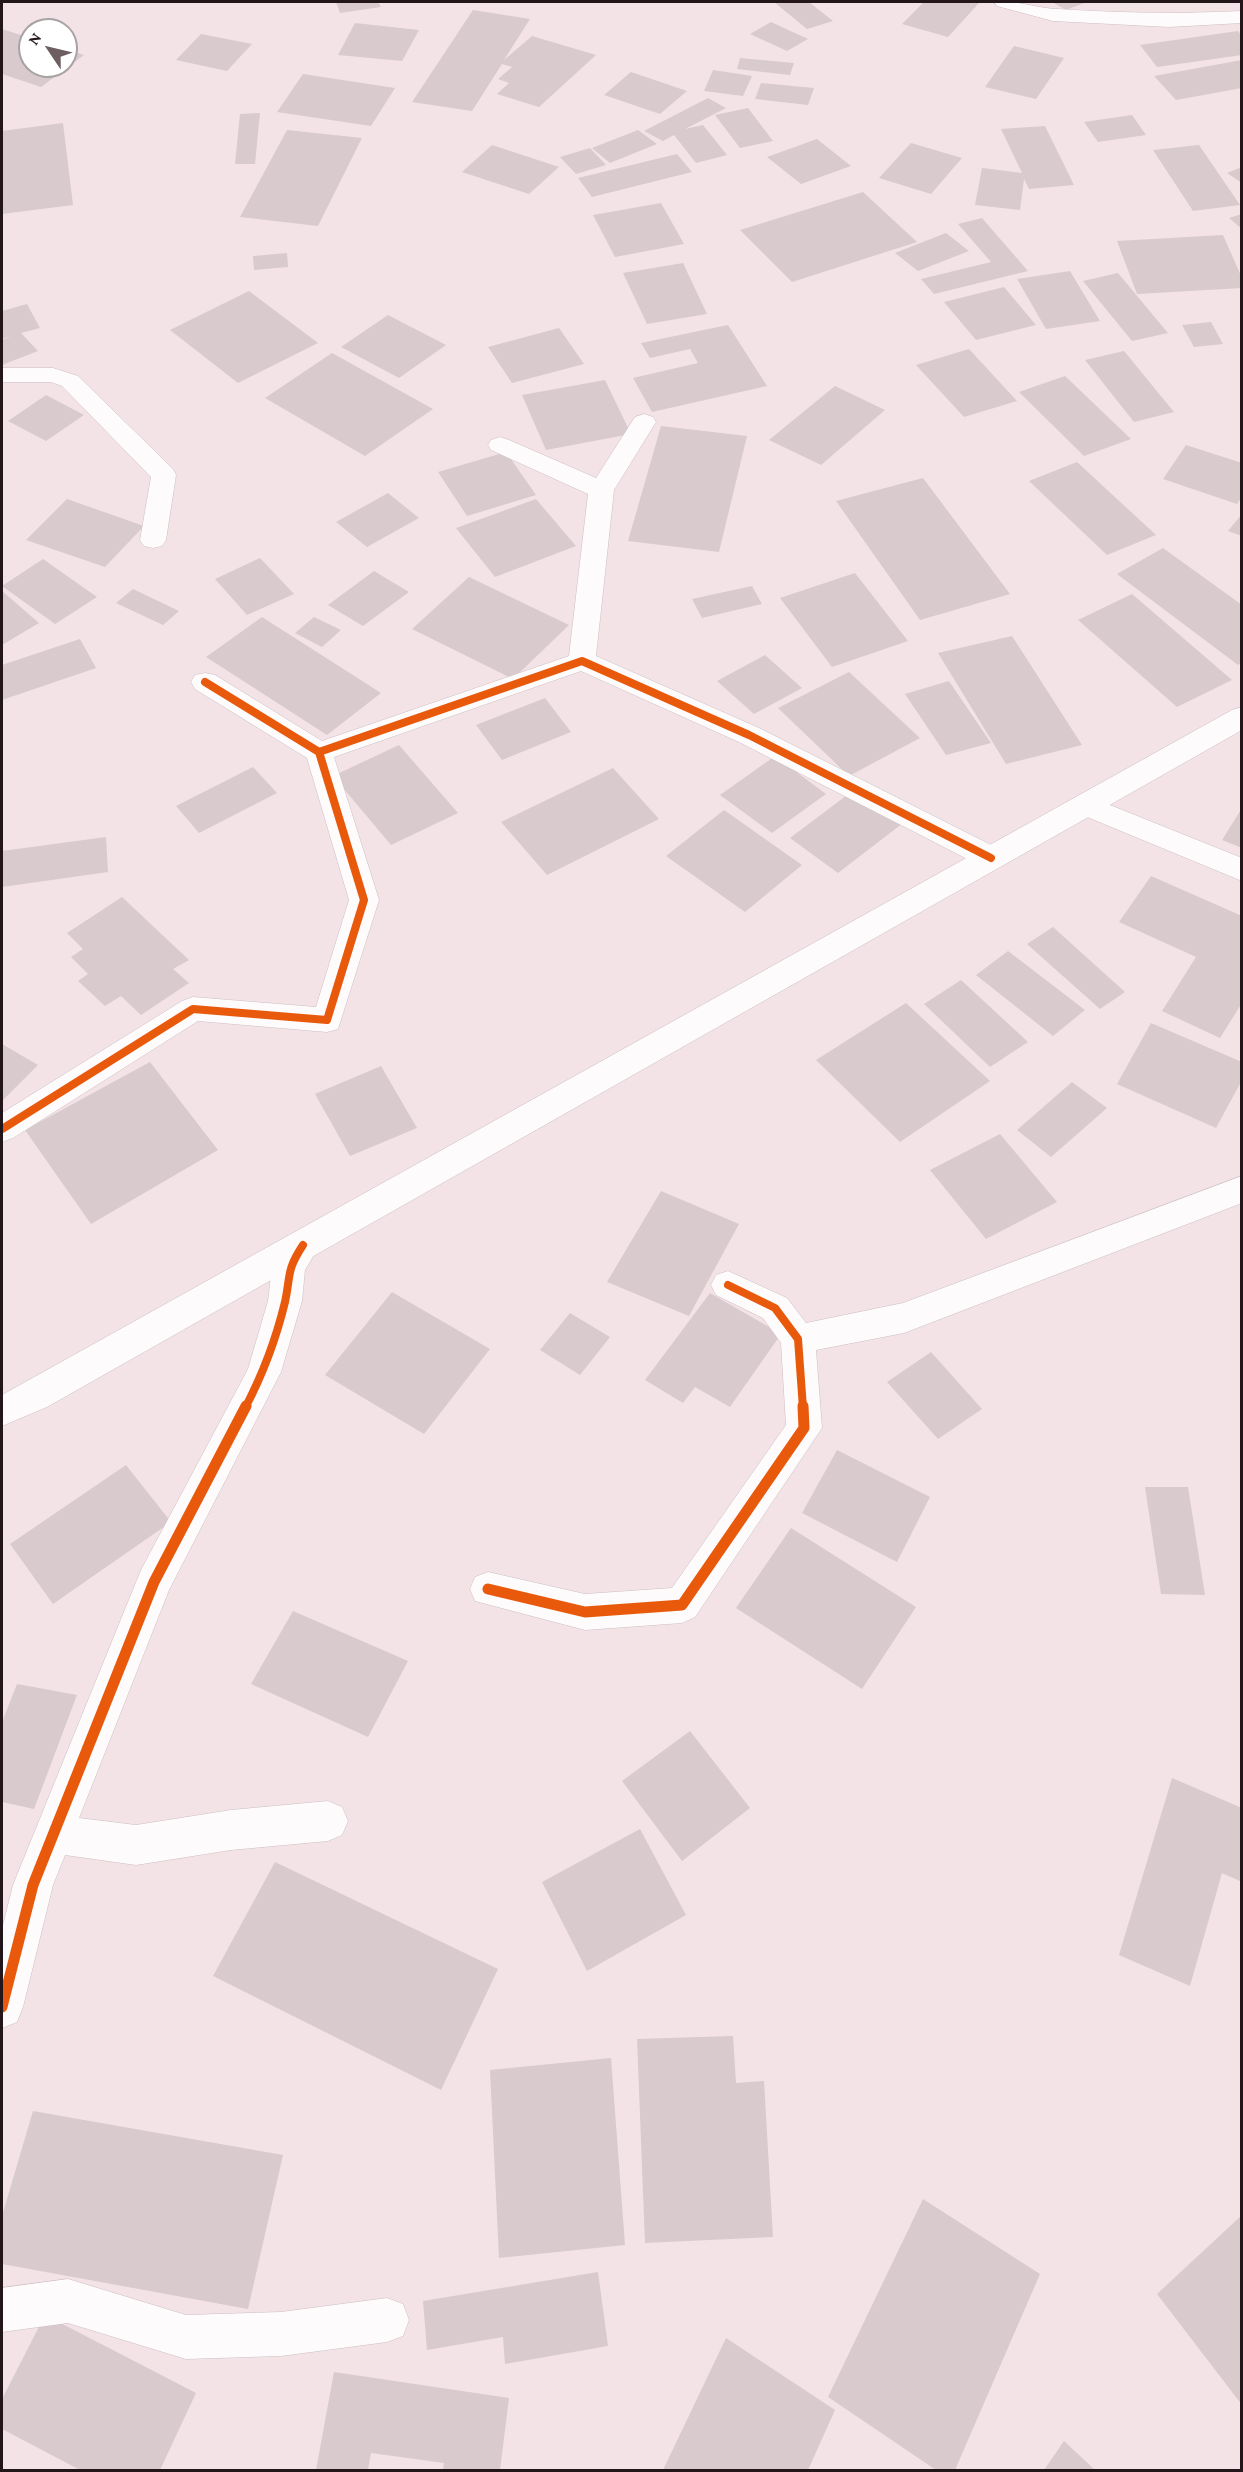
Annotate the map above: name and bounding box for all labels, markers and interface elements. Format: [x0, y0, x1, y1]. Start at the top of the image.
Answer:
north arrow [18, 18, 78, 78]
text: N [24, 29, 45, 48]

